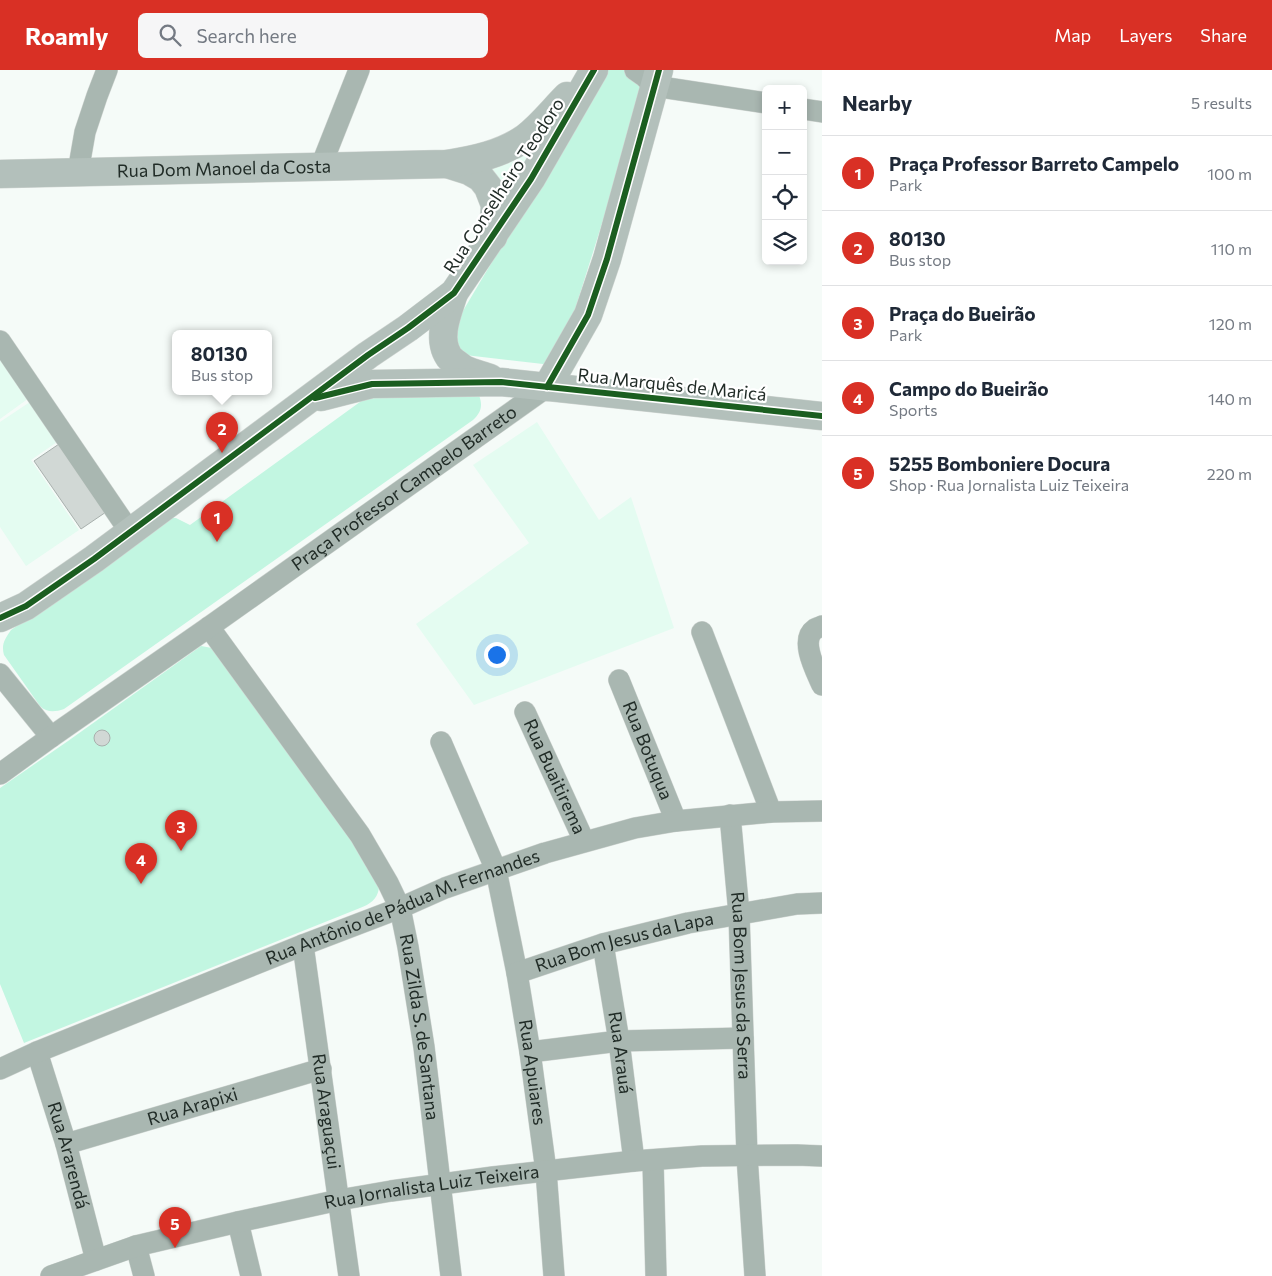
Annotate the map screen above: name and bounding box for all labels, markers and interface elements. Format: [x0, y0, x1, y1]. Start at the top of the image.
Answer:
search box [138, 13, 488, 58]
text: Roamly [25, 21, 108, 50]
icon: search [156, 21, 184, 49]
text: Search here [196, 24, 297, 47]
text: Map [1054, 24, 1091, 46]
text: Layers [1119, 24, 1172, 46]
text: Share [1200, 24, 1247, 46]
map controls [762, 85, 807, 265]
button: + [762, 85, 807, 130]
text: Nearby [842, 90, 912, 115]
street label: Rua Conselheiro Teodoro [438, 93, 568, 278]
text: 5 results [1191, 93, 1252, 112]
button: − [762, 130, 807, 175]
text: Praça Professor Barreto Campelo [889, 152, 1179, 175]
street label: Rua Dom Manoel da Costa [117, 155, 331, 181]
text: 1 [854, 164, 862, 183]
text: 100 m [1207, 164, 1252, 183]
button: locate [762, 175, 807, 220]
text: Park [889, 175, 922, 194]
button: layers [762, 220, 807, 265]
text: 80130 [889, 227, 946, 250]
text: 2 [853, 239, 863, 258]
text: 110 m [1211, 239, 1252, 258]
text: Bus stop [889, 250, 951, 269]
text: Praça do Bueirão [889, 302, 1036, 325]
text: 3 [853, 314, 863, 333]
text: 120 m [1209, 314, 1252, 333]
text: Park [889, 325, 922, 344]
popup [172, 330, 272, 395]
text: 80130 [191, 342, 248, 365]
street label: Rua Marquês de Maricá [577, 363, 768, 405]
text: Bus stop [191, 365, 253, 384]
text: Campo do Bueirão [889, 377, 1049, 400]
text: 4 [853, 389, 863, 408]
text: 140 m [1208, 389, 1252, 408]
street label: Praça Professor Campelo Barreto [287, 400, 521, 575]
text: Sports [889, 400, 938, 419]
pin: 2 [206, 412, 238, 453]
text: 5255 Bomboniere Docura [889, 452, 1110, 475]
text: 5 [853, 464, 863, 483]
text: 220 m [1207, 464, 1252, 483]
text: Shop · Rua Jornalista Luiz Teixeira [889, 475, 1129, 494]
pin: 1 [201, 501, 233, 542]
your location [484, 642, 510, 668]
street label: Rua Botuqua [619, 697, 678, 803]
street label: Rua Buaitirema [520, 715, 591, 837]
pin: 3 [165, 810, 197, 851]
pin: 4 [125, 843, 157, 884]
street label: Rua Antônio de Pádua M. Fernandes [262, 844, 542, 969]
street label: Rua Bom Jesus da Serra [727, 891, 756, 1080]
street label: Rua Bom Jesus da Lapa [532, 907, 715, 976]
street label: Rua Zilda S. de Santana [396, 932, 445, 1121]
street label: Rua Arauá [604, 1010, 638, 1095]
street label: Rua Apuiares [515, 1018, 552, 1127]
street label: Rua Araguaçui [308, 1052, 346, 1171]
street label: Rua Arapixi [145, 1082, 240, 1130]
street label: Rua Ararendá [43, 1099, 94, 1211]
street label: Rua Jornalista Luiz Teixeira [322, 1160, 540, 1213]
pin: 5 [159, 1207, 191, 1248]

